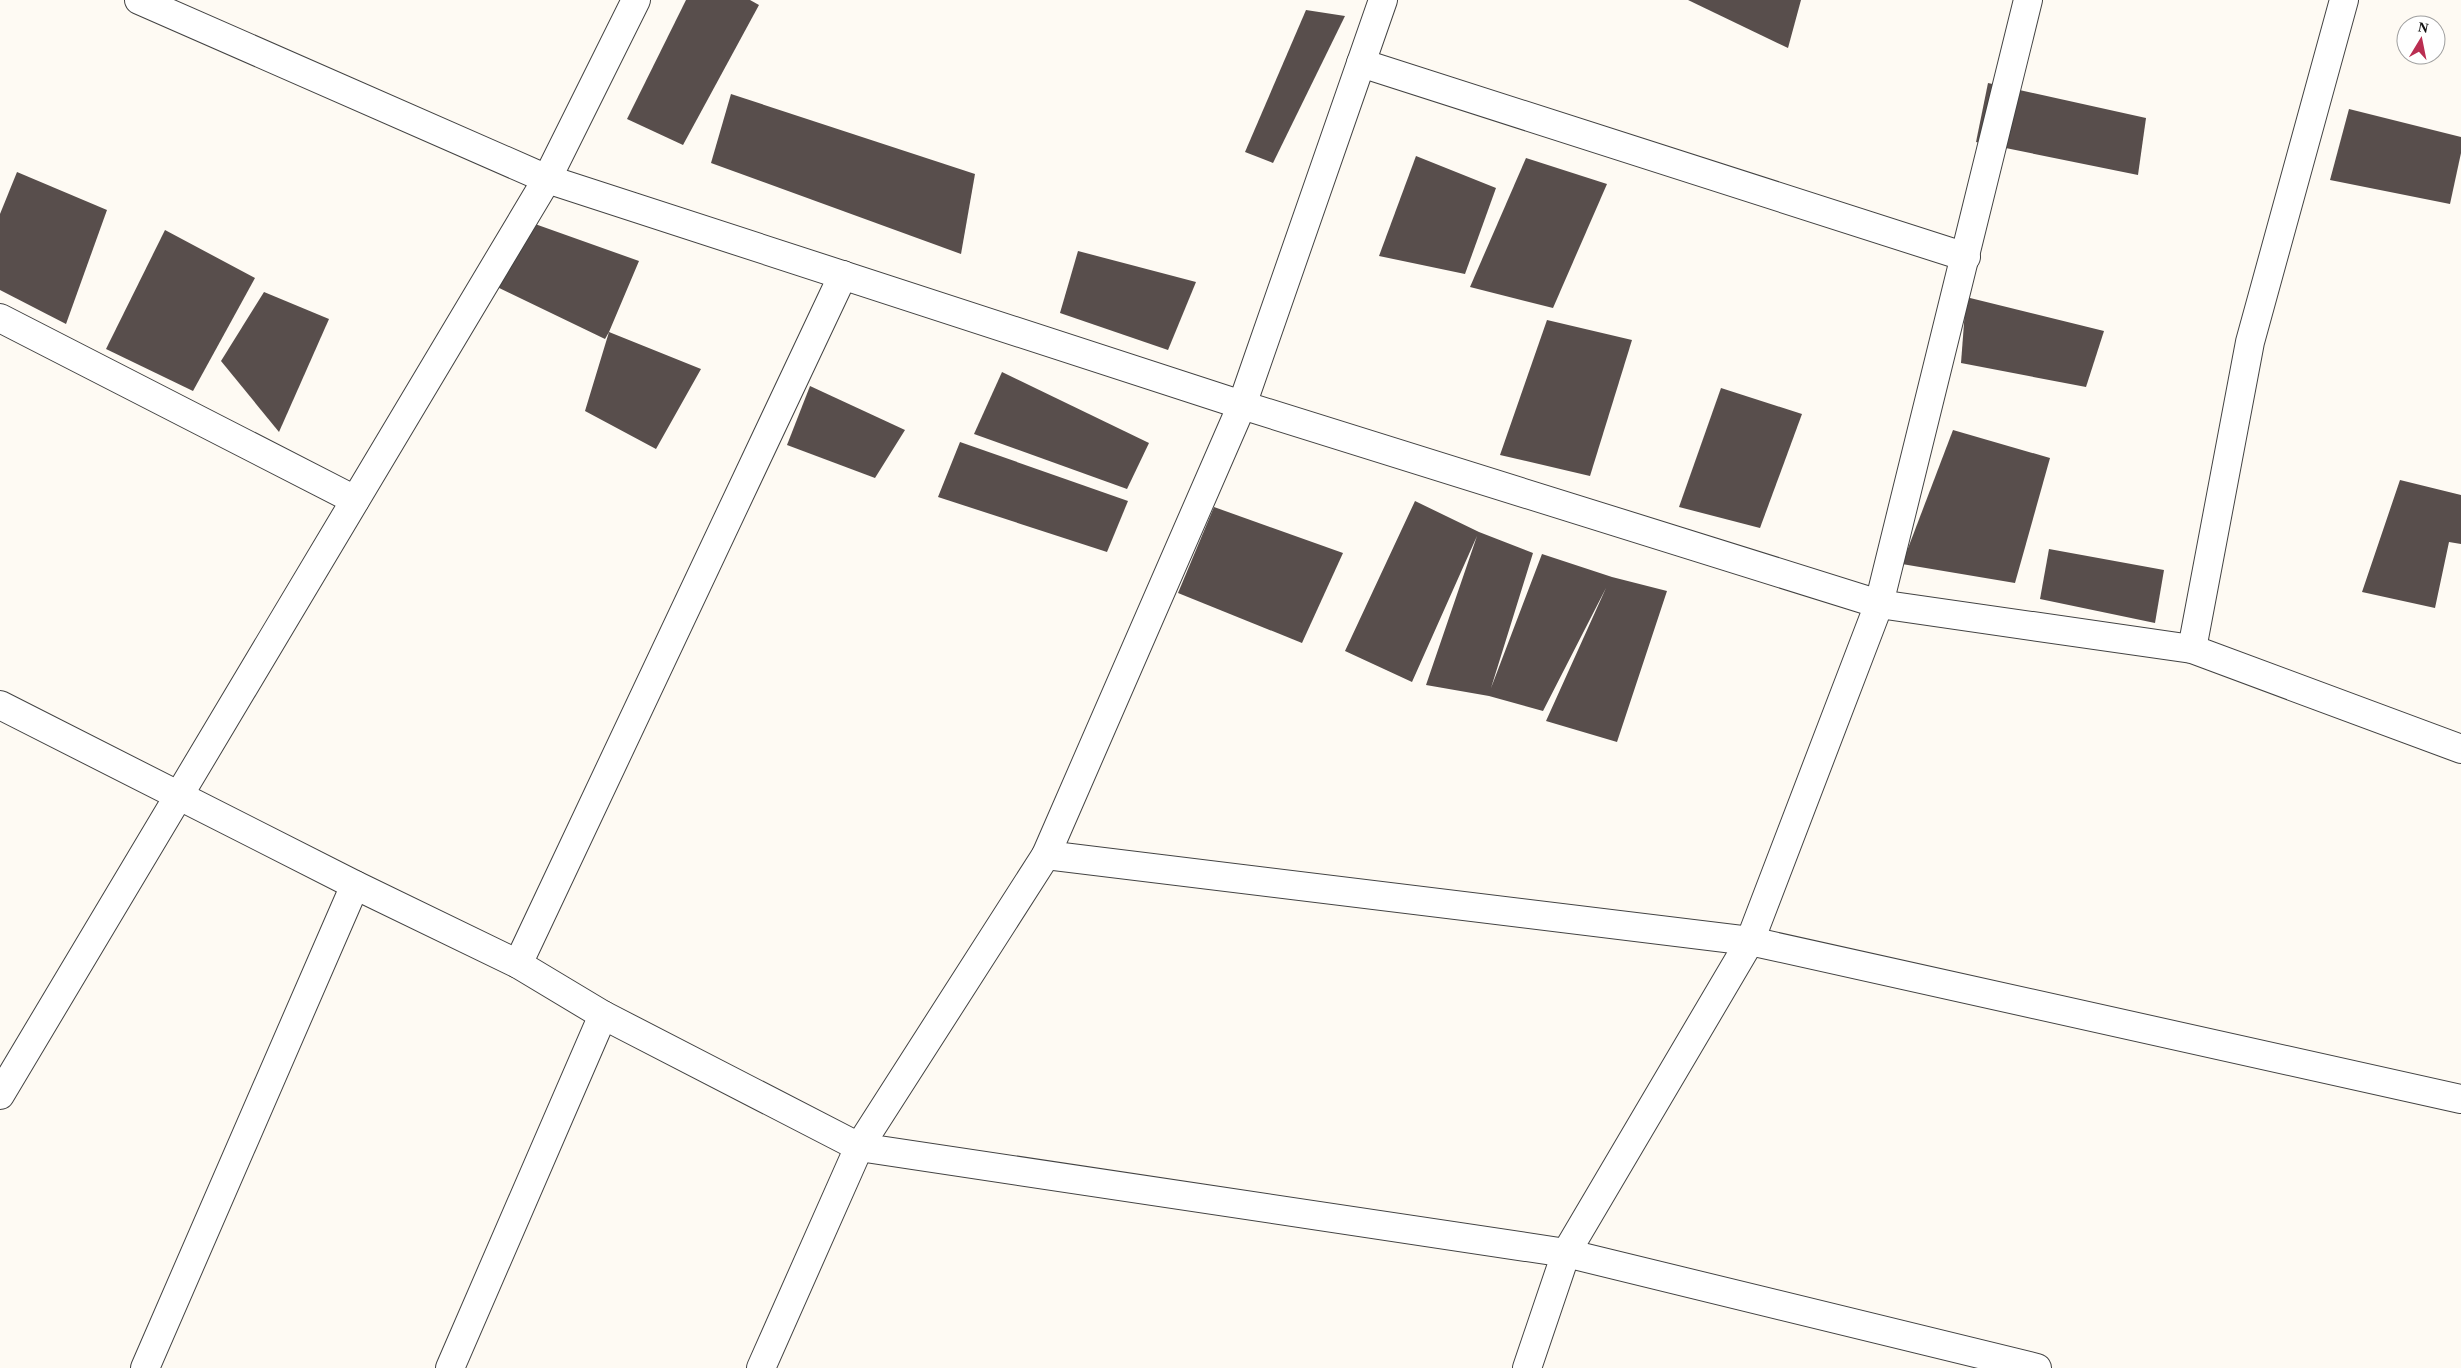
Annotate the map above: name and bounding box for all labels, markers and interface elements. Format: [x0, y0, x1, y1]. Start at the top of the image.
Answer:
north arrow [2396, 15, 2446, 65]
text: N [2417, 19, 2429, 36]

